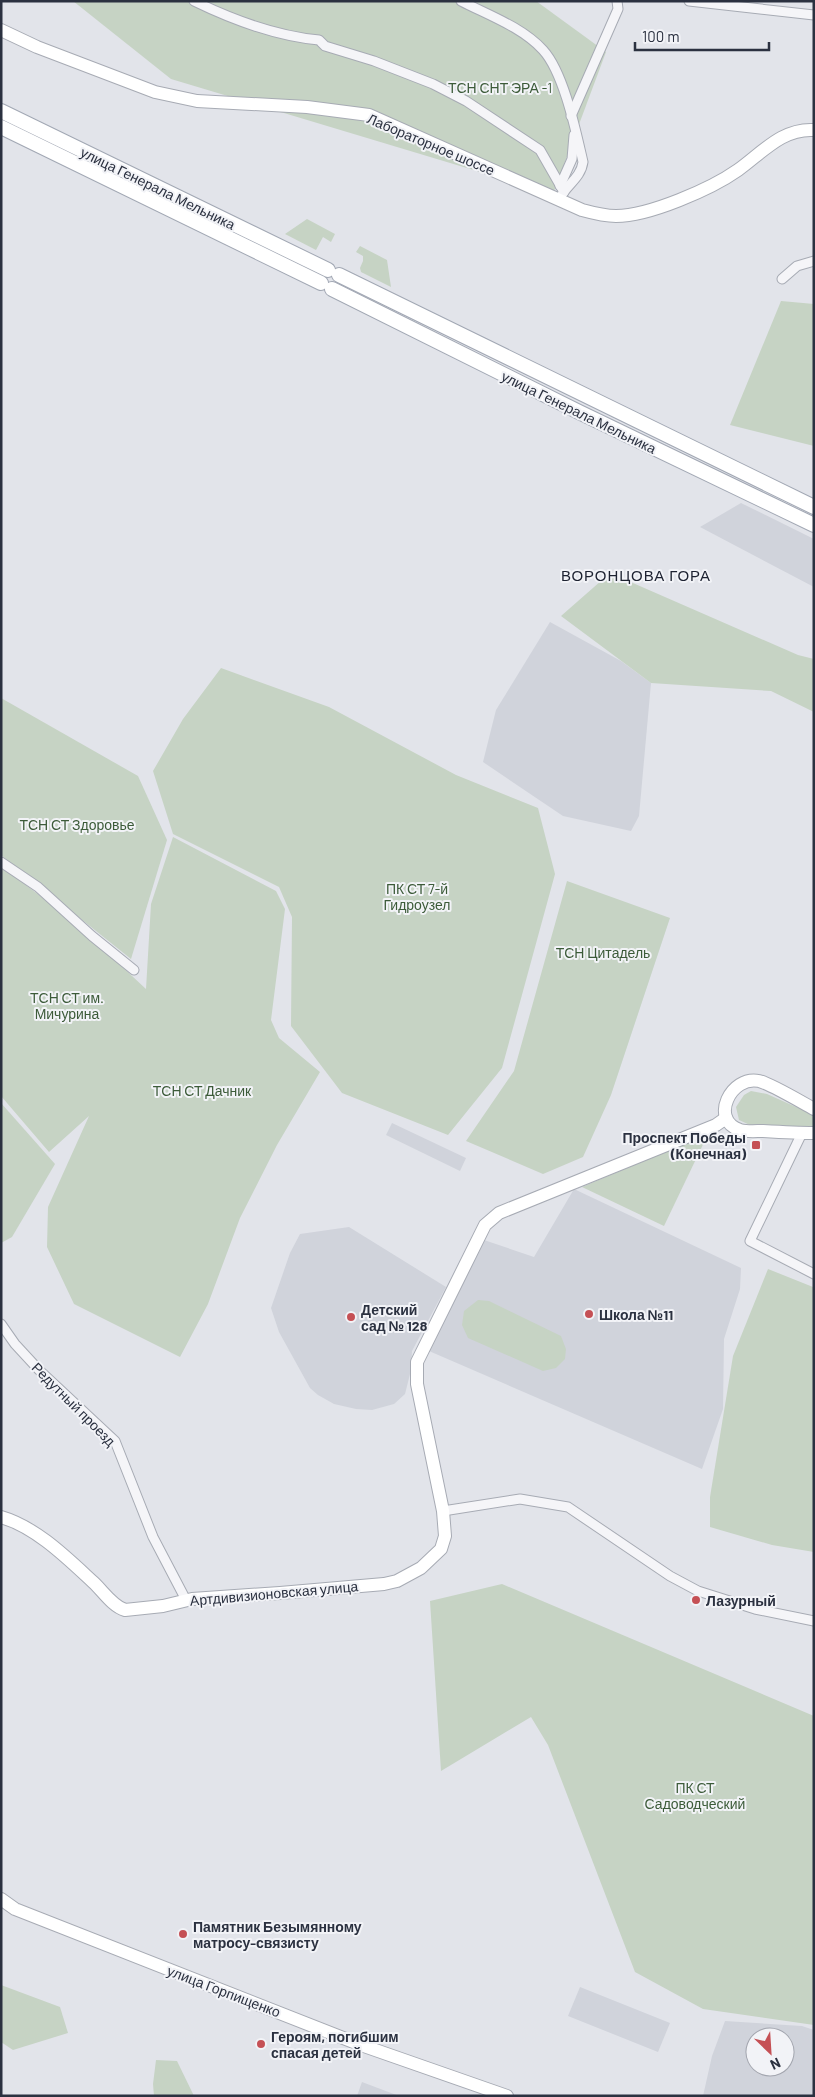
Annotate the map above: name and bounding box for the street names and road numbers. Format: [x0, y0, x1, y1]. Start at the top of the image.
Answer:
street label: Лабораторное шоссе [365, 109, 497, 179]
street label: улица Генерала Мельника [78, 143, 238, 233]
street label: улица Генерала Мельника [499, 367, 659, 457]
street label: Редутный проезд [29, 1359, 119, 1449]
street label: Артдивизионовская улица [189, 1577, 359, 1609]
street label: улица Горпищенко [165, 1962, 283, 2020]

